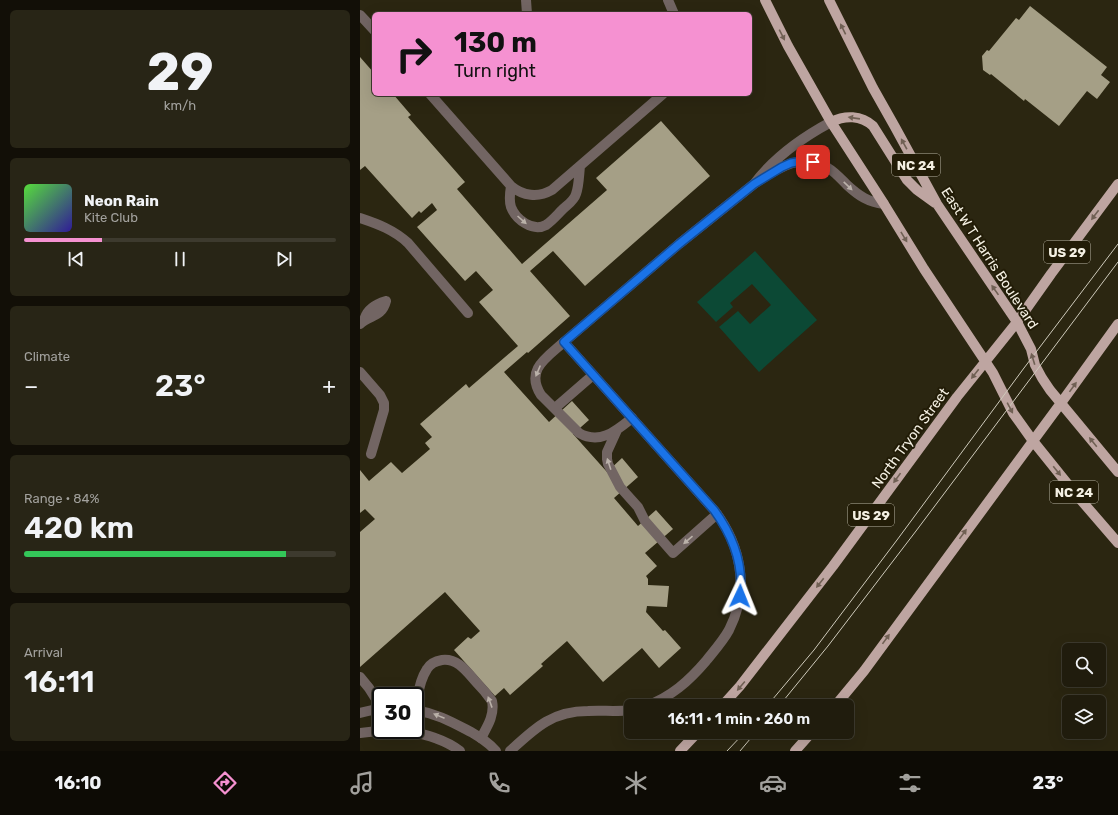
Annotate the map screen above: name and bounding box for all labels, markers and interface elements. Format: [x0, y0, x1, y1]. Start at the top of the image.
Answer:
one-way arrow [840, 23, 846, 35]
text: 130 m [454, 26, 537, 59]
icon: right [388, 28, 440, 80]
one-way arrow [779, 29, 785, 41]
text: 29 [146, 41, 214, 103]
text: Turn right [454, 60, 536, 82]
text: km/h [164, 98, 196, 113]
one-way arrow [848, 115, 860, 121]
one-way arrow [901, 138, 908, 150]
pin [796, 145, 830, 179]
icon: arrive [802, 151, 824, 173]
road number: NC 24 [892, 154, 940, 176]
one-way arrow [843, 181, 853, 190]
street label: East W T Harris Boulevard [937, 184, 1042, 332]
text: Neon Rain [84, 192, 159, 210]
text: Kite Club [84, 210, 138, 225]
one-way arrow [1090, 210, 1099, 221]
one-way arrow [517, 216, 527, 225]
one-way arrow [901, 231, 908, 243]
road number: US 29 [1044, 241, 1090, 263]
icon: previous [65, 248, 87, 270]
icon: pause [169, 248, 191, 270]
icon: next [273, 248, 295, 270]
one-way arrow [991, 285, 999, 295]
text: Climate [24, 349, 70, 364]
one-way arrow [1030, 352, 1036, 364]
one-way arrow [534, 365, 540, 377]
text: 23° [155, 368, 206, 404]
one-way arrow [971, 368, 979, 379]
text: − [24, 373, 38, 400]
text: + [322, 373, 336, 400]
one-way arrow [1069, 382, 1077, 392]
street label: North Tryon Street [868, 384, 953, 492]
one-way arrow [1007, 402, 1014, 413]
one-way arrow [1089, 437, 1098, 448]
one-way arrow [606, 458, 612, 470]
one-way arrow [1053, 465, 1061, 476]
one-way arrow [893, 473, 902, 484]
road number: NC 24 [1050, 481, 1098, 503]
text: Range · 84% [24, 491, 100, 506]
road number: US 29 [848, 504, 894, 526]
text: 420 km [24, 510, 134, 546]
one-way arrow [959, 529, 968, 540]
one-way arrow [683, 535, 693, 544]
position arrow [719, 575, 761, 617]
one-way arrow [816, 577, 824, 588]
one-way arrow [882, 634, 890, 644]
map controls [1062, 643, 1106, 739]
button: search [1062, 643, 1106, 687]
text: Arrival [24, 645, 63, 660]
text: 16:11 [24, 664, 95, 700]
one-way arrow [736, 680, 745, 691]
speed limit sign: 30 [372, 687, 424, 739]
button: layers [1062, 695, 1106, 739]
one-way arrow [487, 696, 493, 708]
text: 16:11 · 1 min · 260 m [668, 710, 810, 728]
one-way arrow [433, 713, 445, 719]
icon: directions [211, 769, 239, 797]
icon: music [348, 769, 376, 797]
icon: phone [485, 769, 513, 797]
icon: climate [622, 769, 650, 797]
icon: car [759, 769, 787, 797]
icon: filters [896, 769, 924, 797]
text: 16:10 [54, 772, 102, 794]
text: 23° [1032, 772, 1063, 794]

